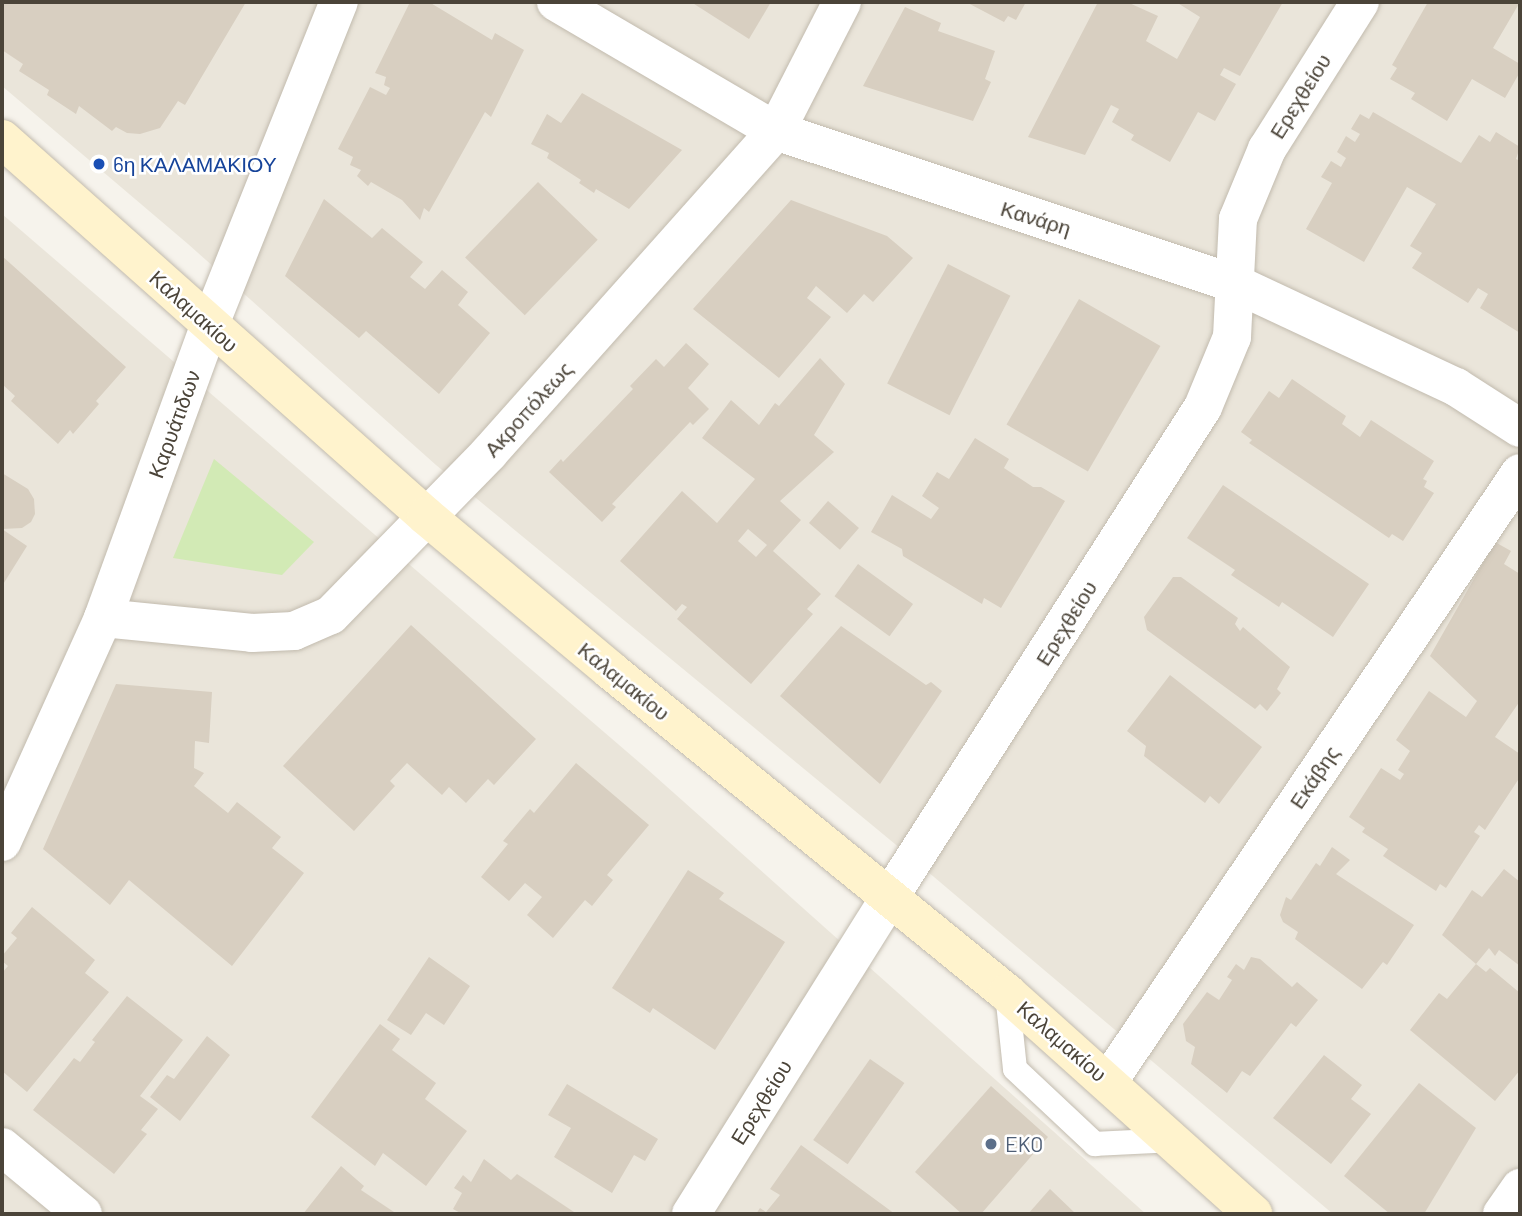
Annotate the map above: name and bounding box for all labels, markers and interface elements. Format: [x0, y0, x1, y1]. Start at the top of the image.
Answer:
street label: Ερεχθείου [1264, 49, 1336, 143]
place label: 6η ΚΑΛΑΜΑΚΙΟΥ [113, 151, 277, 177]
marker: 6η ΚΑΛΑΜΑΚΙΟΥ [91, 156, 107, 172]
street label: Κανάρη [998, 195, 1074, 241]
street label: Καλαμακίου [145, 265, 243, 357]
street label: Ακροπόλεως [479, 356, 577, 462]
street label: Καρυάτιδων [143, 367, 205, 481]
street label: Ερεχθείου [1030, 576, 1102, 670]
street label: Καλαμακίου [573, 637, 675, 725]
street label: Εκάβης [1284, 741, 1344, 813]
street label: Καλαμακίου [1012, 995, 1112, 1087]
street label: Ερεχθείου [725, 1055, 797, 1149]
place label: EKO [1005, 1131, 1043, 1157]
marker: EKO [983, 1136, 999, 1152]

